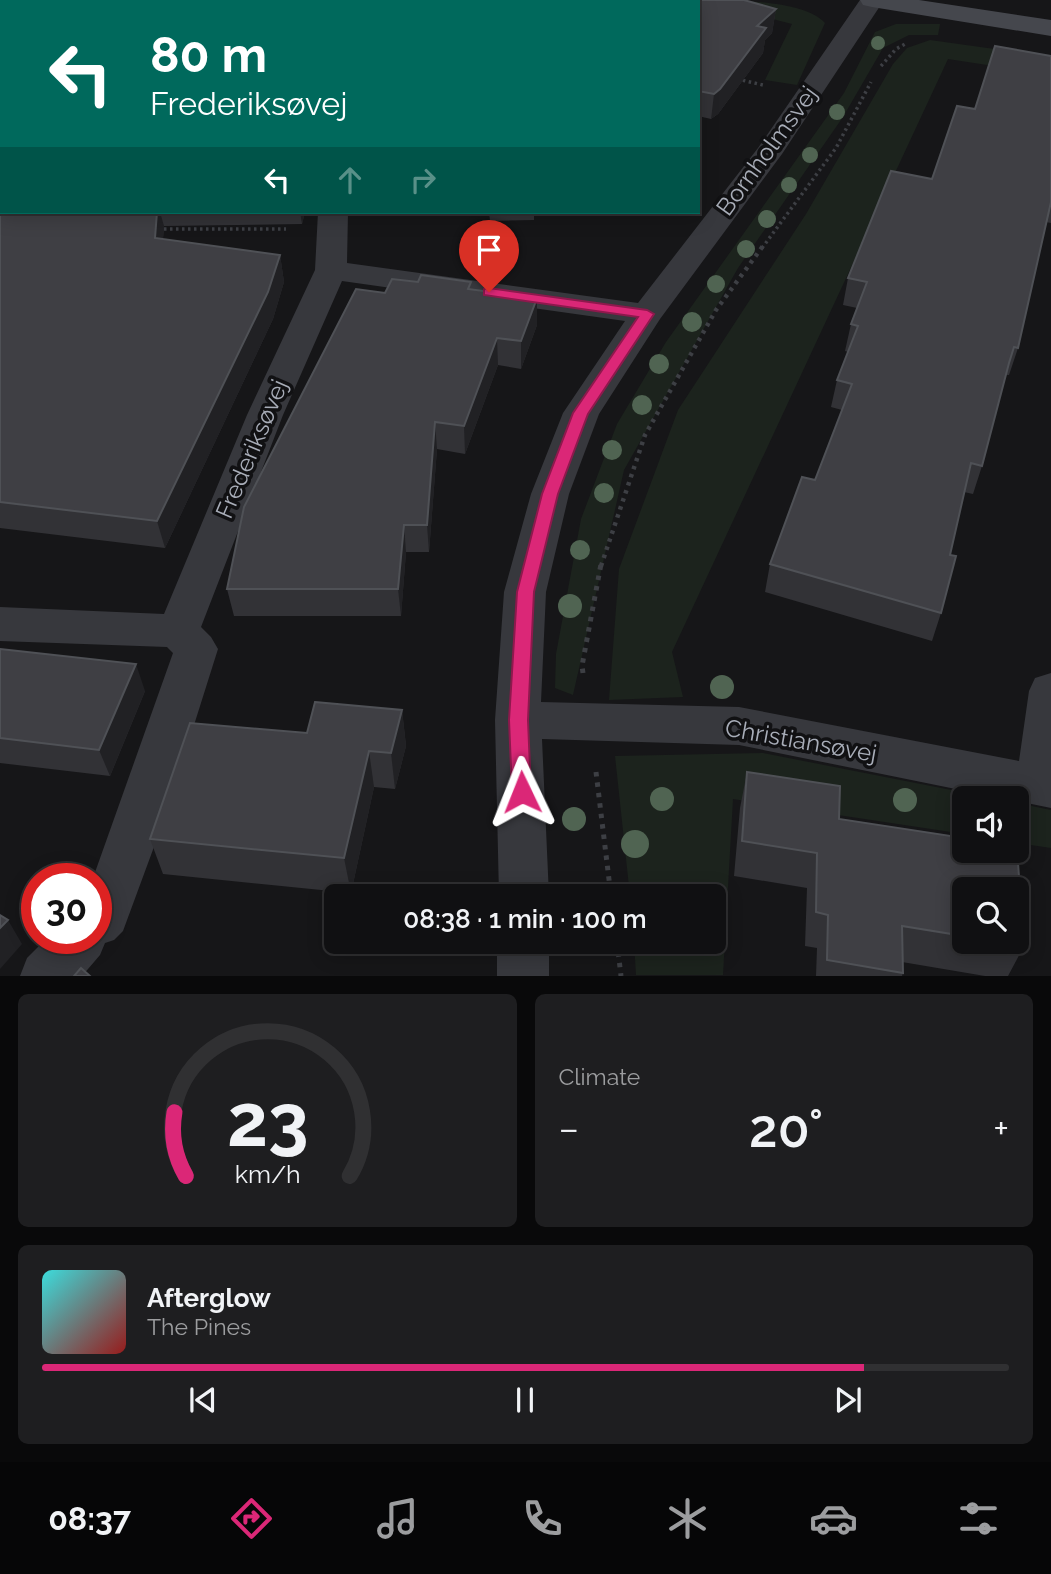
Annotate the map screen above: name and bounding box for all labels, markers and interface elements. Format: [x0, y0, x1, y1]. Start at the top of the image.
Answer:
text: 80 m [150, 26, 267, 83]
icon: left [35, 28, 126, 119]
street label: Bornholmsvej [710, 80, 823, 221]
text: Frederiksøvej [150, 85, 347, 122]
icon: left [258, 161, 296, 199]
icon: ahead [331, 161, 369, 199]
icon: right [404, 161, 442, 199]
pin [459, 220, 519, 292]
icon: arrive [470, 231, 508, 269]
street label: Frederiksøvej [209, 375, 294, 523]
street label: Christiansøvej [723, 713, 879, 768]
position arrow [485, 755, 559, 829]
map controls [952, 786, 1029, 954]
button: sound [952, 786, 1029, 863]
speed limit sign: 30 [21, 863, 112, 954]
button: search [952, 877, 1029, 954]
text: 08:38 · 1 min · 100 m [403, 904, 647, 934]
text: Climate [559, 1063, 640, 1090]
text: 23 [226, 1079, 308, 1164]
text: 20° [749, 1098, 823, 1159]
text: − [559, 1106, 579, 1151]
text: + [993, 1106, 1009, 1151]
text: km/h [234, 1159, 300, 1189]
text: Afterglow [147, 1283, 271, 1313]
text: The Pines [147, 1313, 251, 1340]
icon: previous [184, 1381, 222, 1419]
icon: pause [506, 1381, 544, 1419]
icon: next [829, 1381, 867, 1419]
icon: directions [227, 1494, 276, 1543]
icon: music [373, 1494, 422, 1543]
icon: phone [518, 1494, 567, 1543]
icon: climate [663, 1494, 712, 1543]
icon: car [809, 1494, 858, 1543]
icon: filters [954, 1494, 1003, 1543]
text: 08:37 [48, 1500, 131, 1537]

